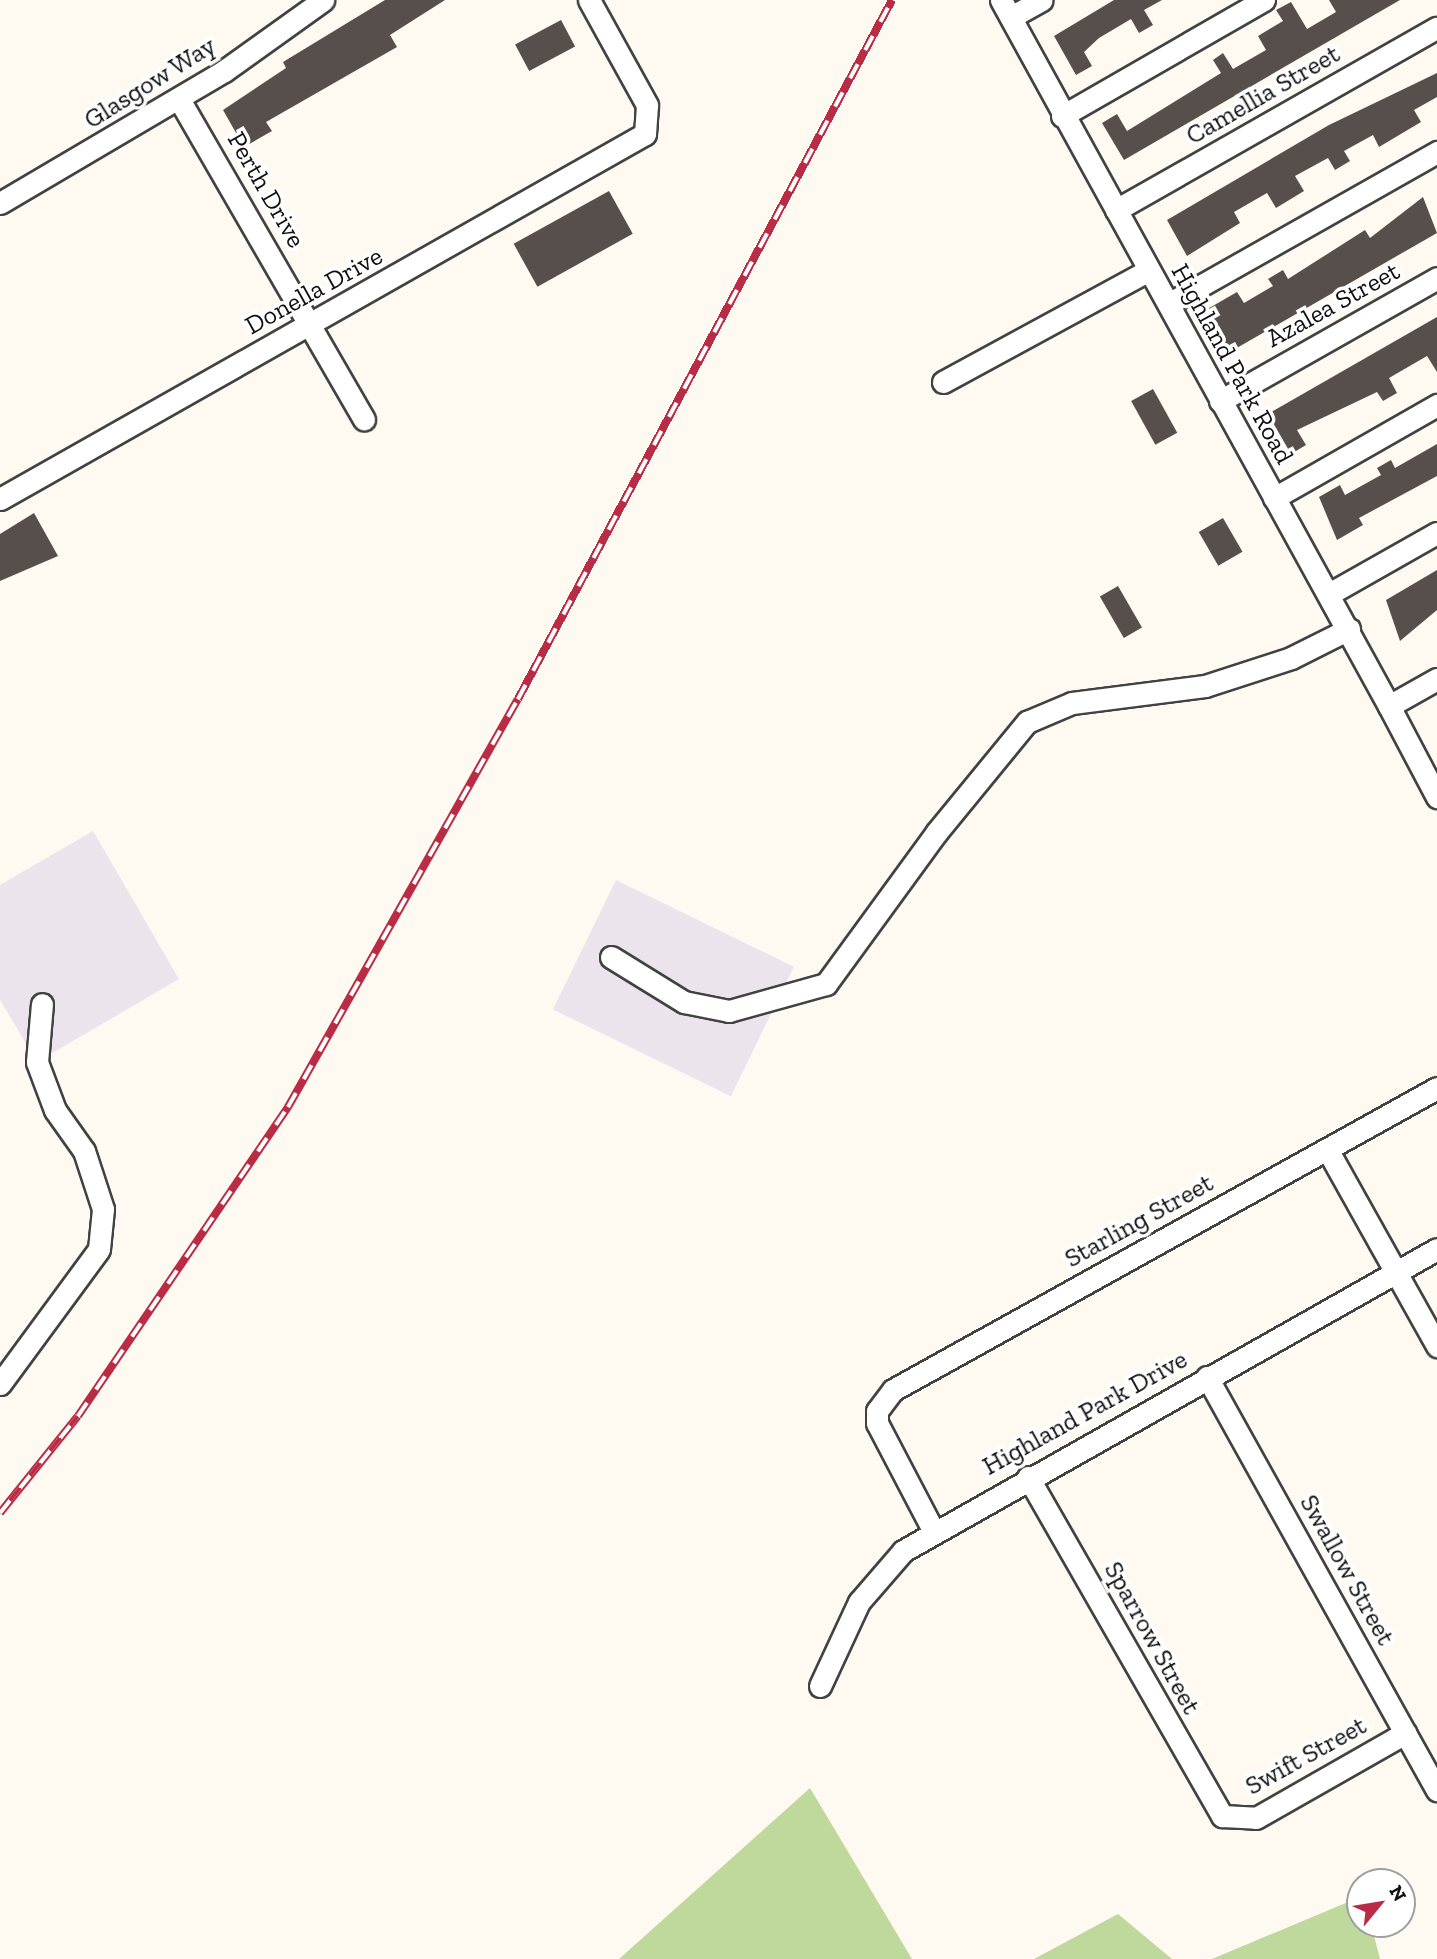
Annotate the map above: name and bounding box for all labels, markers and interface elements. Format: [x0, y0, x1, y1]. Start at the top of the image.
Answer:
street label: Glasgow Way [78, 30, 222, 136]
street label: Camellia Street [1181, 38, 1345, 152]
street label: Perth Drive [220, 126, 312, 254]
street label: Donella Drive [240, 240, 388, 342]
street label: Azalea Street [1261, 256, 1405, 354]
street label: Highland Park Road [1164, 259, 1300, 469]
street label: Starling Street [1059, 1167, 1219, 1275]
street label: Highland Park Drive [977, 1344, 1193, 1482]
street label: Swallow Street [1293, 1489, 1401, 1651]
street label: Sparrow Street [1097, 1556, 1207, 1720]
street label: Swift Street [1240, 1710, 1372, 1802]
north arrow [1346, 1868, 1416, 1938]
text: N [1384, 1881, 1411, 1905]

